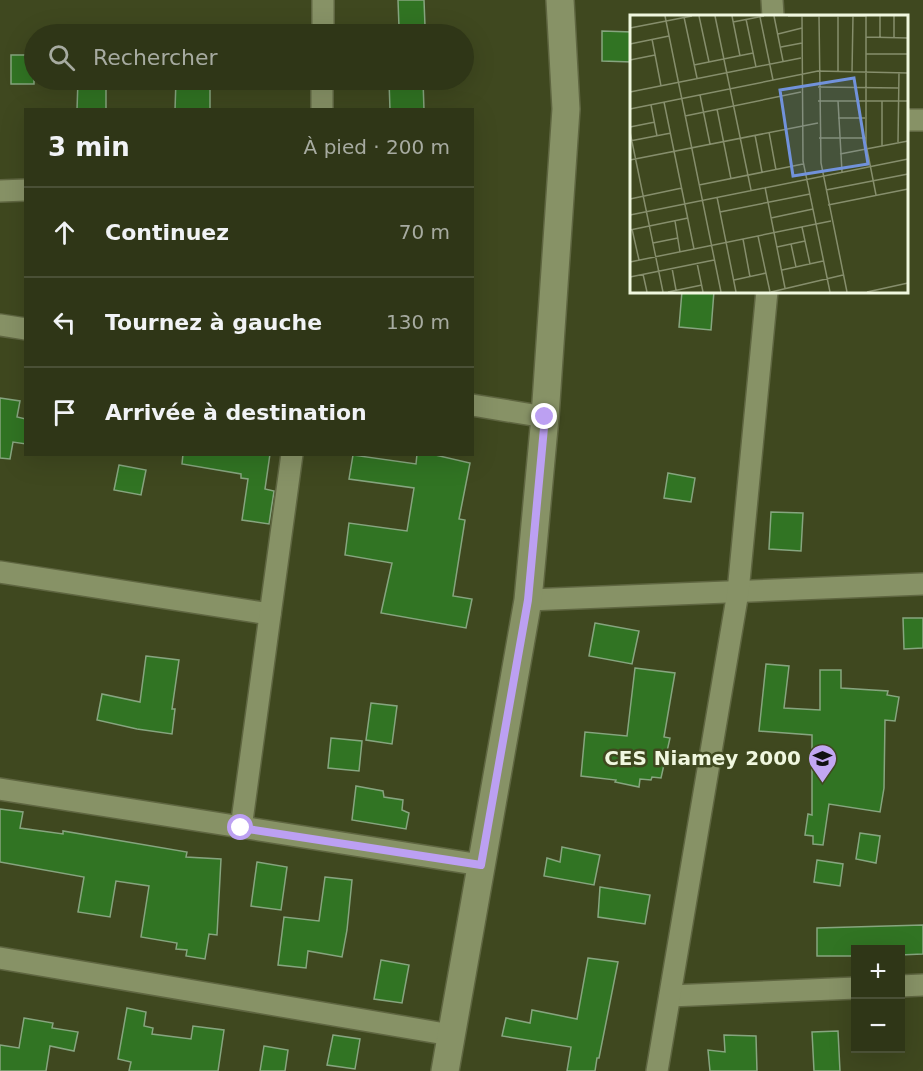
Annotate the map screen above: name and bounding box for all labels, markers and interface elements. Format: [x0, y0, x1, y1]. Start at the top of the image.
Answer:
inset map [630, 15, 908, 292]
search box [24, 24, 474, 90]
icon: search [45, 41, 78, 74]
text: Rechercher [93, 45, 218, 70]
text: 3 min [48, 132, 130, 162]
text: À pied · 200 m [304, 135, 450, 159]
icon: ahead [48, 216, 81, 249]
text: Continuez [105, 220, 229, 245]
text: 70 m [399, 220, 450, 244]
icon: left [48, 306, 81, 339]
text: Tournez à gauche [105, 310, 322, 335]
text: 130 m [386, 310, 450, 334]
icon: arrive [48, 396, 81, 429]
text: Arrivée à destination [105, 400, 367, 425]
route end [531, 403, 557, 429]
school or university icon: CES Niamey 2000 [806, 742, 838, 784]
place label: CES Niamey 2000 [604, 746, 801, 770]
route start [227, 814, 253, 840]
map controls [851, 945, 905, 1053]
button: + [851, 945, 905, 999]
button: − [851, 999, 905, 1053]

